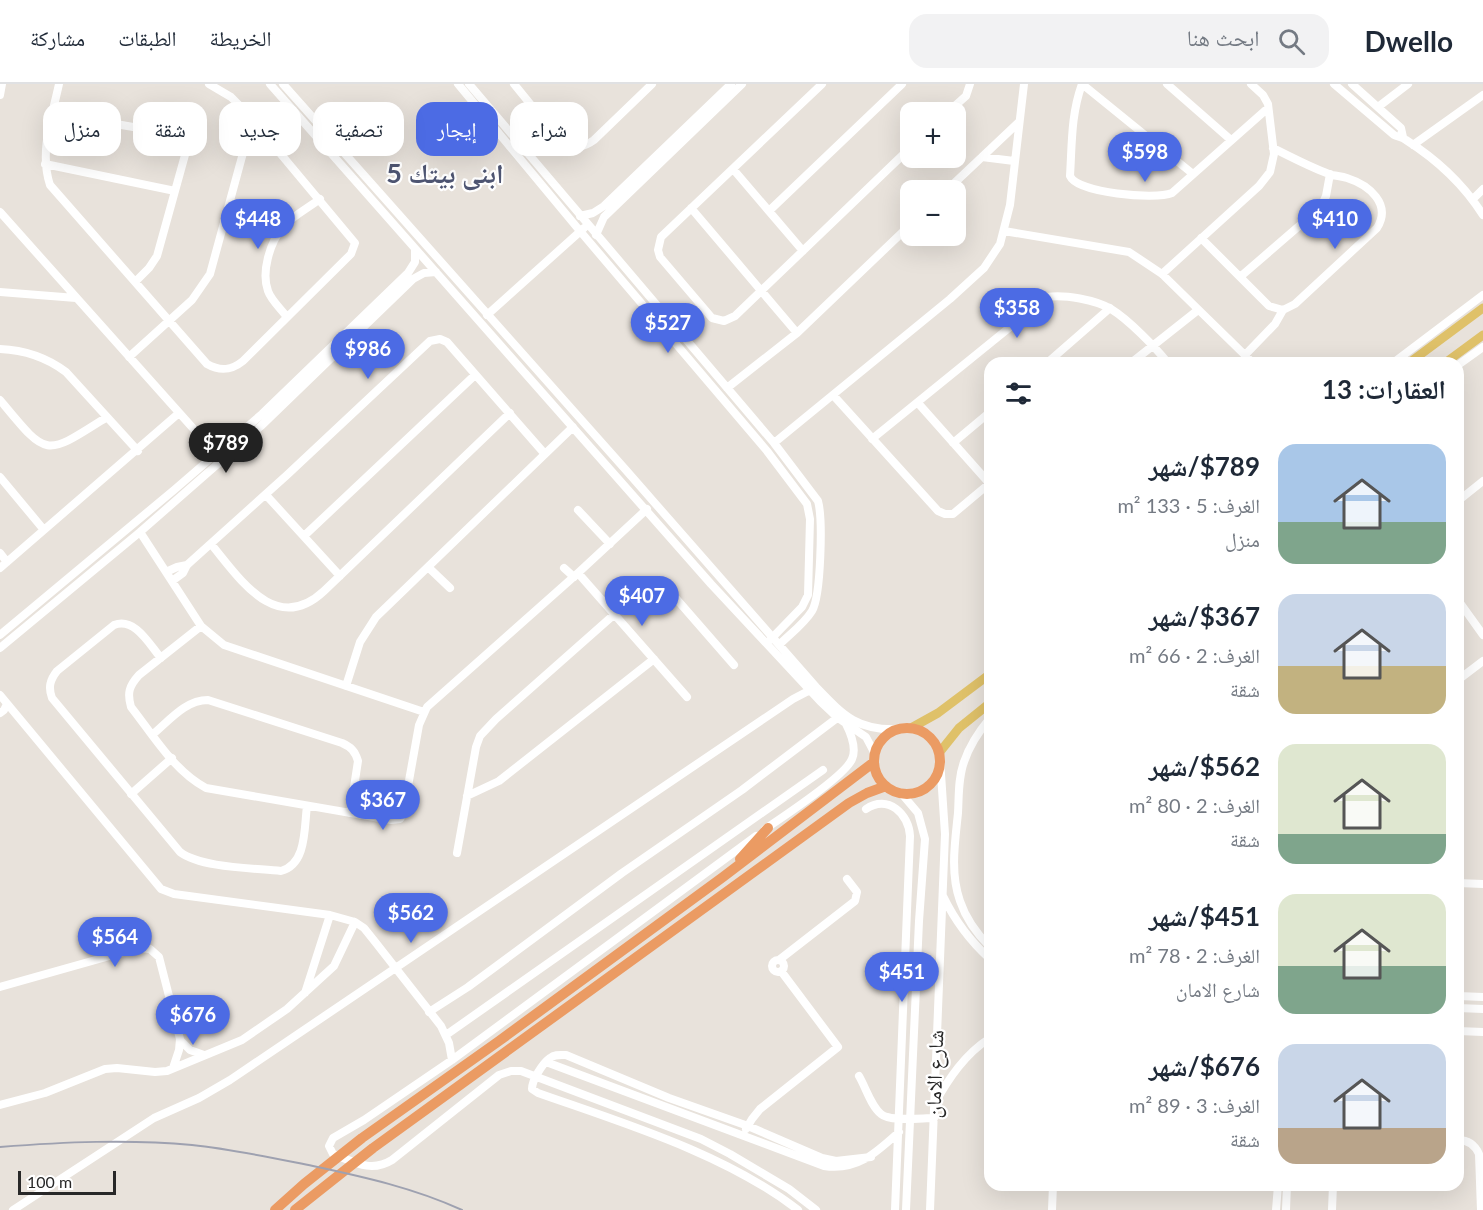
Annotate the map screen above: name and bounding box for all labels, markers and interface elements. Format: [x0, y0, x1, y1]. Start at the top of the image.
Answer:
search box [909, 14, 1329, 68]
text: ابحث هنا [1187, 24, 1260, 51]
text: Dwello [1365, 24, 1453, 58]
text: مشاركة [30, 25, 85, 50]
text: الطبقات [118, 25, 177, 50]
text: الخريطة [210, 25, 271, 50]
icon: search [1275, 25, 1308, 58]
chip: منزل [43, 102, 121, 156]
chip: شقة [133, 102, 207, 156]
chip: جديد [219, 102, 301, 156]
chip: تصفية [313, 102, 404, 156]
chip: إيجار [416, 102, 498, 156]
chip: شراء [510, 102, 588, 156]
map controls [900, 102, 966, 246]
button: + [900, 102, 966, 168]
pin: $598 [1109, 132, 1181, 183]
text: $598 [1122, 139, 1168, 163]
district label: ابنى بيتك 5 [386, 156, 504, 191]
button: − [900, 180, 966, 246]
pin: $448 [222, 199, 294, 250]
pin: $410 [1299, 199, 1371, 250]
text: $448 [235, 206, 281, 230]
text: $410 [1312, 206, 1358, 230]
pin: $358 [981, 288, 1053, 339]
text: $358 [994, 295, 1040, 319]
pin: $527 [632, 303, 704, 354]
text: $527 [645, 310, 691, 334]
pin: $986 [332, 329, 404, 380]
text: $986 [345, 336, 391, 360]
text: العقارات: 13 [1322, 373, 1446, 405]
icon: filters [1002, 377, 1035, 410]
pin: $789 [190, 423, 262, 474]
text: $789 [203, 430, 249, 454]
text: $789/شهر [1149, 450, 1260, 482]
icon: home [1326, 468, 1398, 540]
text: الغرف: 5 · 133 m² [1117, 493, 1260, 517]
text: منزل [1225, 527, 1260, 551]
pin: $407 [606, 576, 678, 627]
text: $407 [619, 583, 665, 607]
text: $367/شهر [1149, 600, 1260, 632]
icon: home [1326, 618, 1398, 690]
text: الغرف: 2 · 66 m² [1129, 643, 1260, 667]
text: شقة [1230, 677, 1260, 701]
text: $562/شهر [1149, 750, 1260, 782]
icon: home [1326, 768, 1398, 840]
pin: $367 [347, 780, 419, 831]
text: $367 [360, 787, 406, 811]
text: الغرف: 2 · 80 m² [1129, 793, 1260, 817]
text: شقة [1230, 827, 1260, 851]
pin: $562 [375, 893, 447, 944]
text: $562 [388, 900, 434, 924]
text: $451/شهر [1149, 900, 1260, 932]
pin: $564 [79, 917, 151, 968]
icon: home [1326, 918, 1398, 990]
text: $564 [92, 924, 138, 948]
text: الغرف: 2 · 78 m² [1129, 943, 1260, 967]
pin: $451 [866, 952, 938, 1003]
text: $451 [879, 959, 925, 983]
text: شارع الامان [1176, 977, 1260, 1001]
pin: $676 [157, 995, 229, 1046]
text: $676 [170, 1002, 216, 1026]
street label: شارع الامان [919, 1029, 950, 1119]
text: $676/شهر [1149, 1050, 1260, 1082]
icon: home [1326, 1068, 1398, 1140]
text: الغرف: 3 · 89 m² [1129, 1093, 1260, 1117]
text: شقة [1230, 1127, 1260, 1151]
scale bar [18, 1168, 116, 1196]
text: 100 m [27, 1172, 72, 1191]

